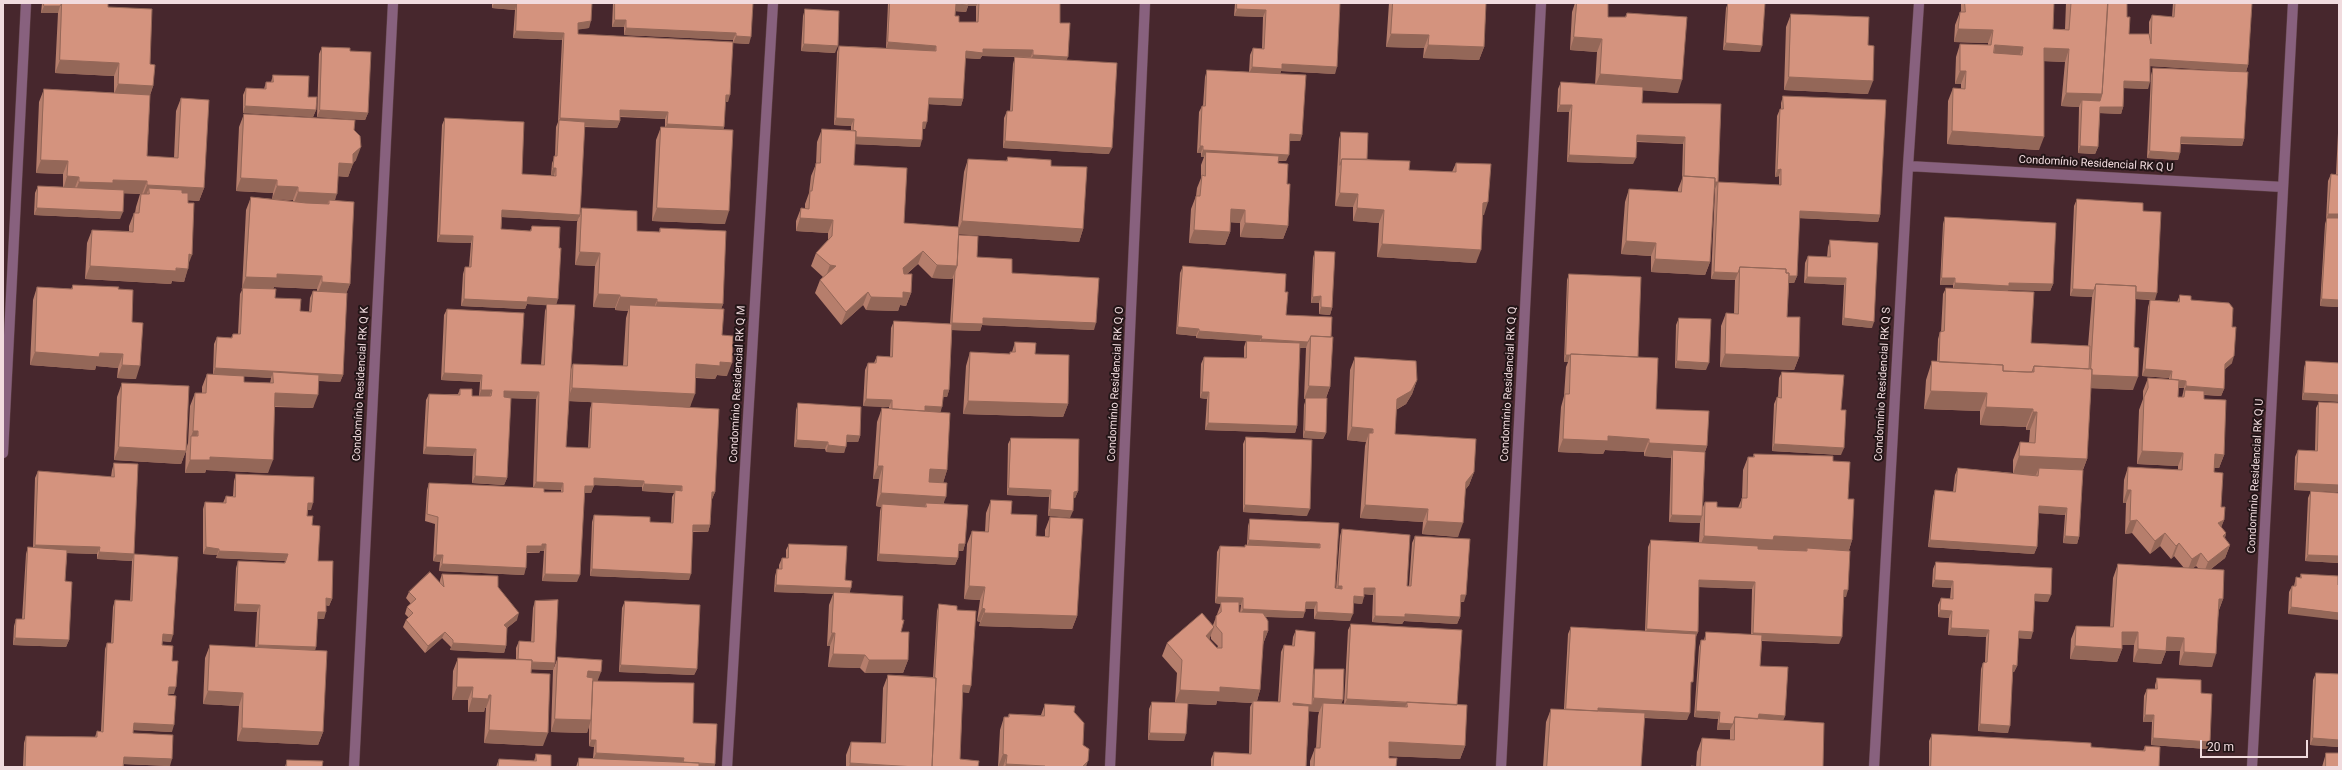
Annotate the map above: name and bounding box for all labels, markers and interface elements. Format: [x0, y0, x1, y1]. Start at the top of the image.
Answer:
street label: Condomínio Residencial RK Q U [2018, 153, 2174, 175]
street label: Condomínio Residencial RK Q M [727, 305, 749, 463]
street label: Condomínio Residencial RK Q K [350, 306, 372, 462]
street label: Condomínio Residencial RK Q O [1105, 306, 1127, 462]
street label: Condomínio Residencial RK Q Q [1498, 306, 1520, 462]
street label: Condomínio Residencial RK Q S [1872, 307, 1894, 461]
street label: Condomínio Residencial RK Q U [2245, 398, 2267, 554]
scale bar [2202, 732, 2310, 758]
text: 20 m [2207, 740, 2234, 754]

